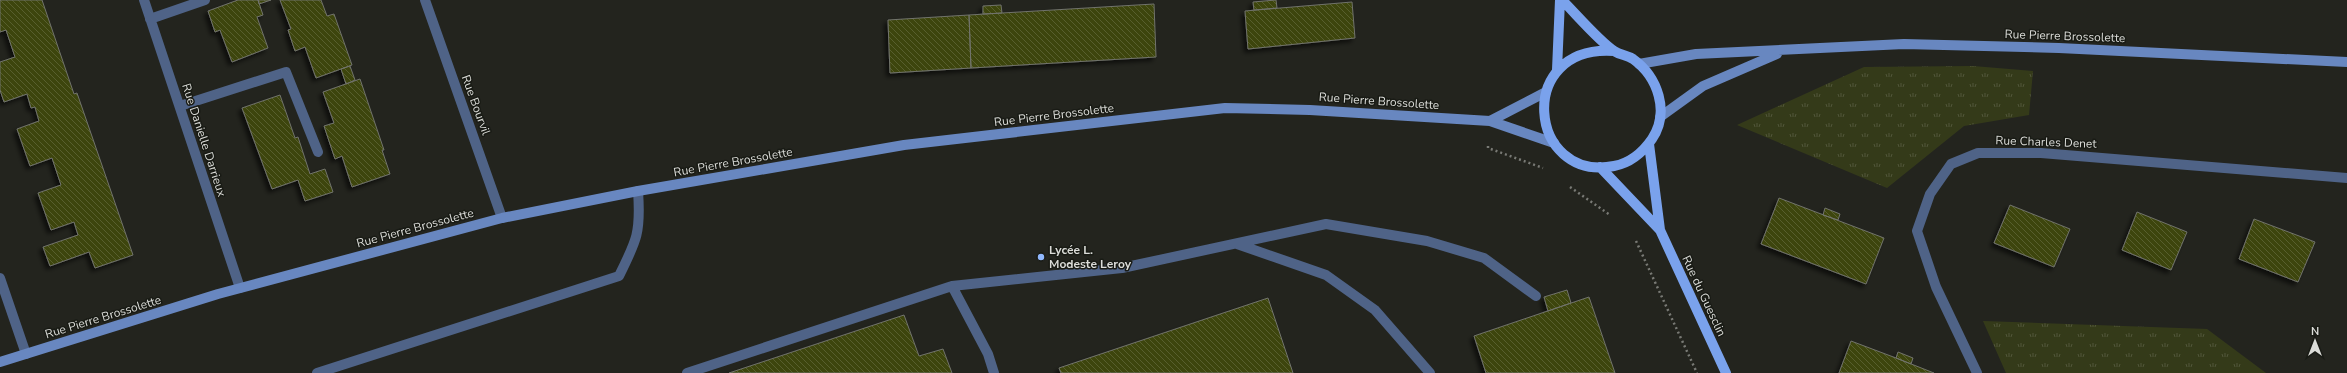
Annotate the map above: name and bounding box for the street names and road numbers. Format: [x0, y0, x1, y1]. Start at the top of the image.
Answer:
street label: Rue Pierre Brossolette [2004, 26, 2126, 46]
street label: Rue Bourvil [458, 73, 494, 138]
street label: Rue Danielle Darrieux [178, 81, 230, 199]
street label: Rue Pierre Brossolette [1318, 89, 1440, 113]
street label: Rue Pierre Brossolette [993, 100, 1115, 130]
street label: Rue Charles Denet [1995, 132, 2098, 152]
street label: Rue Pierre Brossolette [672, 144, 794, 180]
street label: Rue Pierre Brossolette [355, 205, 475, 251]
street label: Rue du Guesclin [1678, 253, 1730, 339]
street label: Rue Pierre Brossolette [43, 292, 163, 342]

